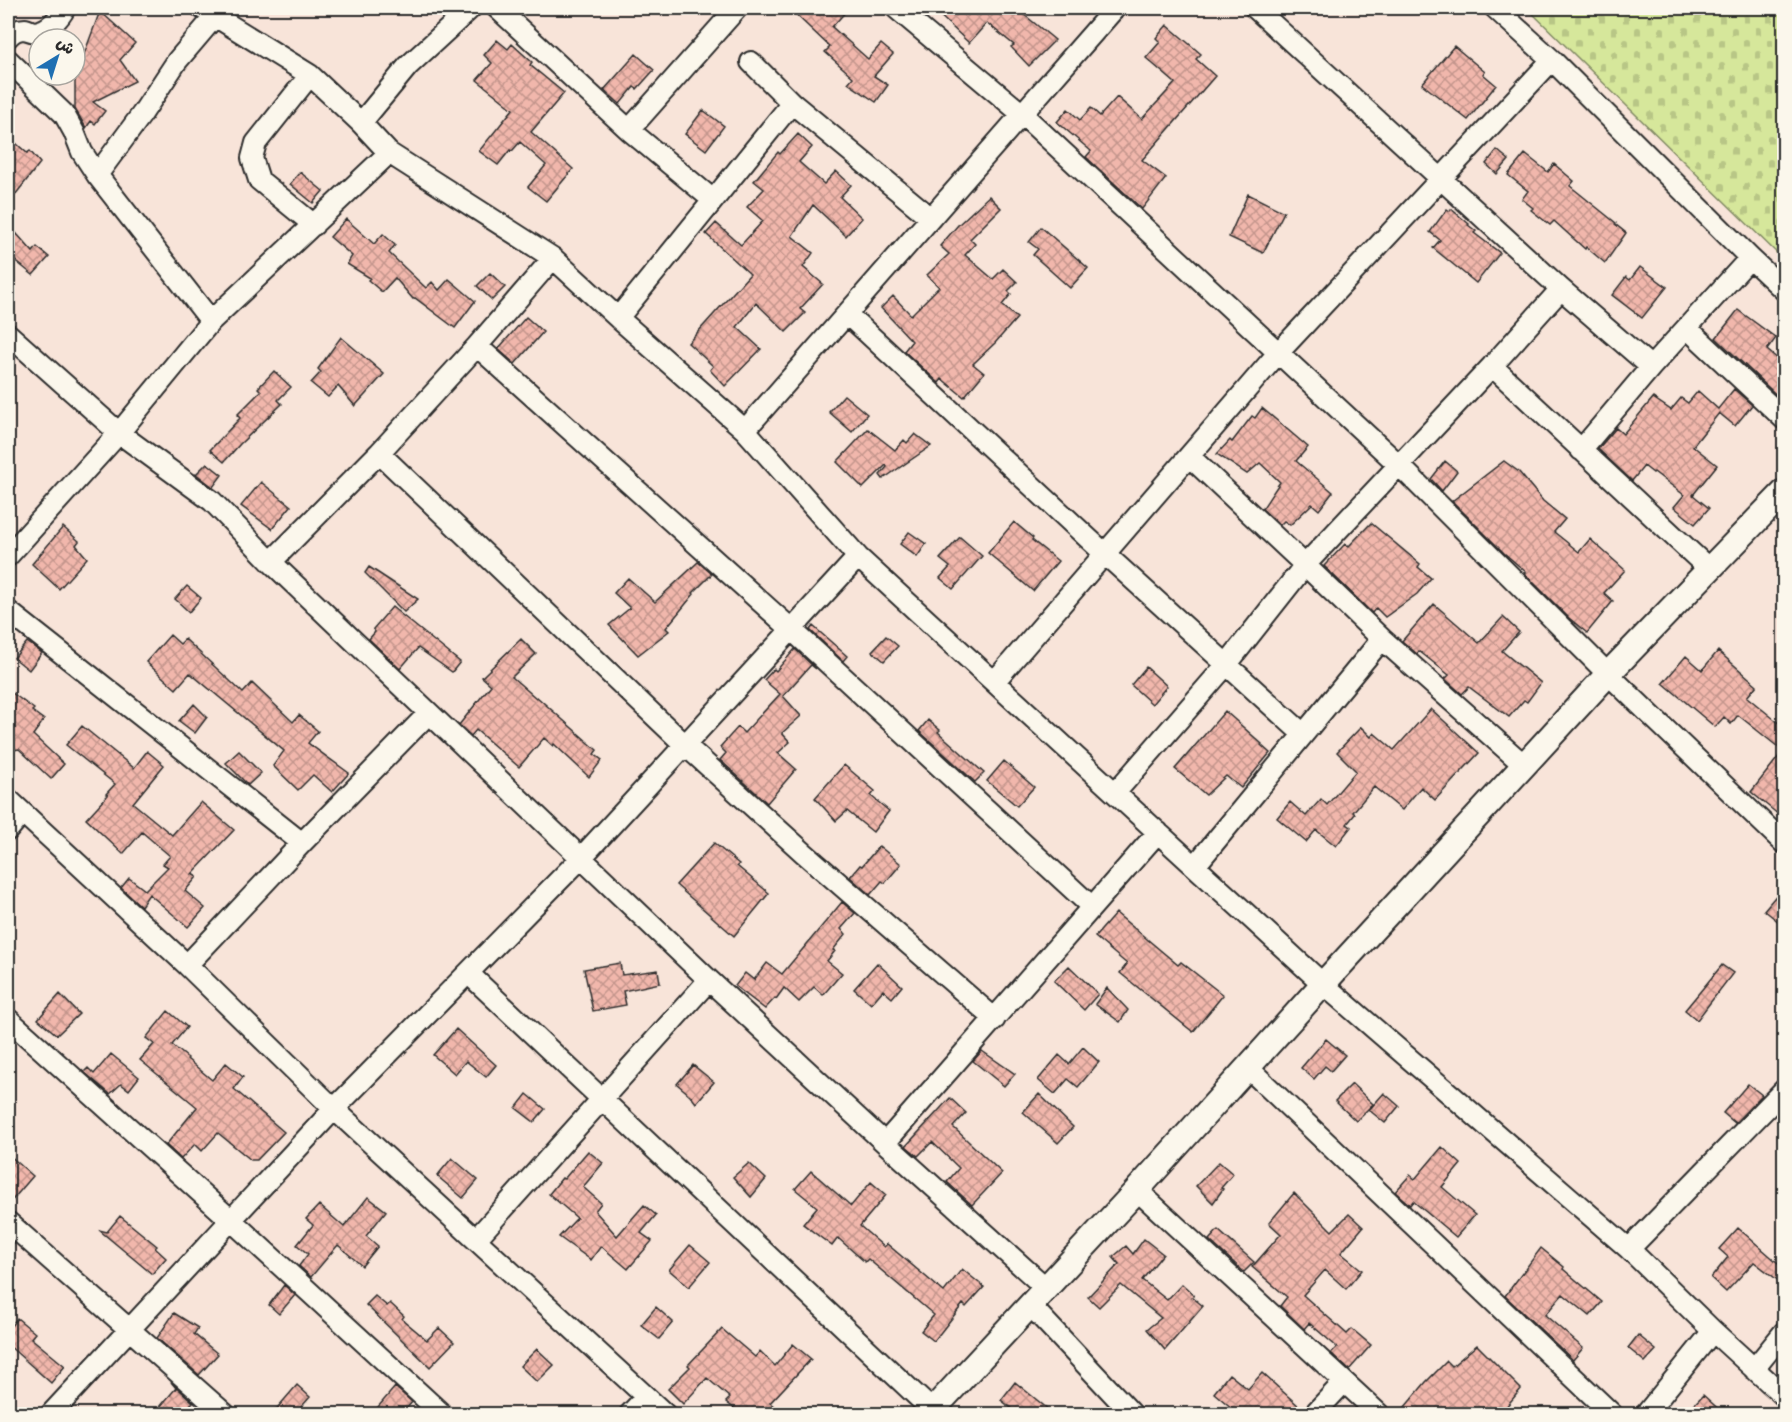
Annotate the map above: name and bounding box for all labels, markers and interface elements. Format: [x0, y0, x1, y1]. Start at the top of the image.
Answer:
north arrow [27, 27, 87, 87]
text: ش [53, 33, 79, 58]

